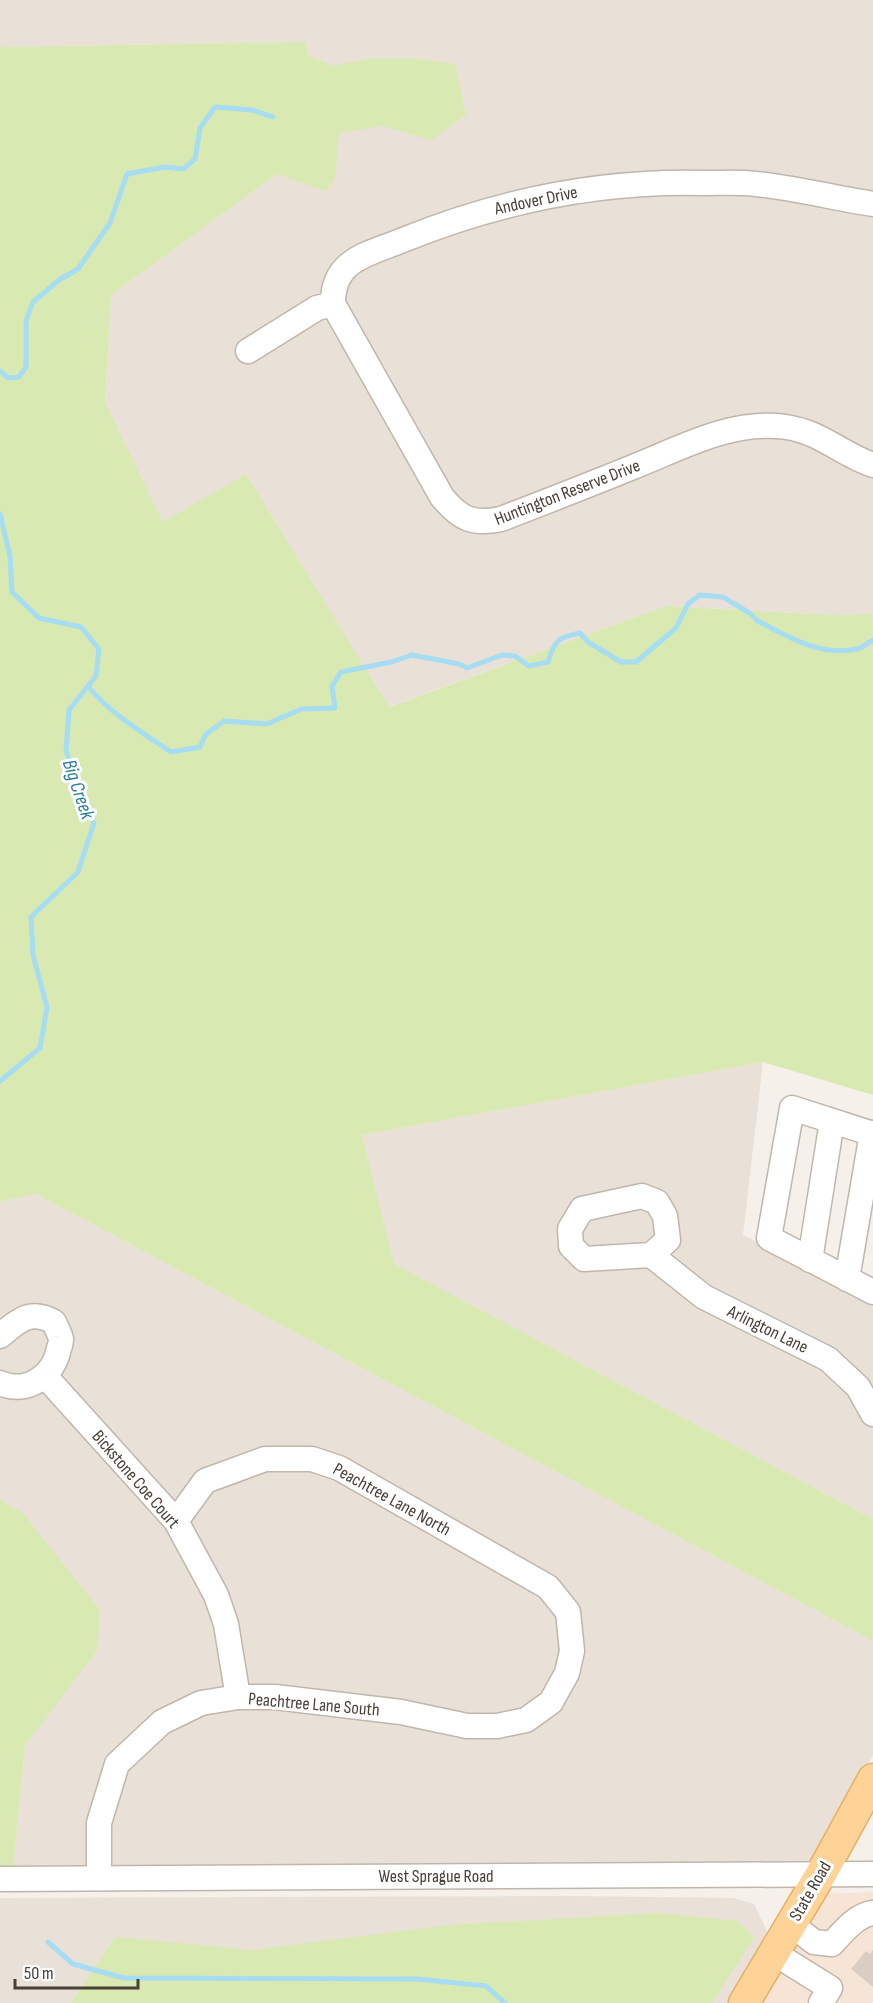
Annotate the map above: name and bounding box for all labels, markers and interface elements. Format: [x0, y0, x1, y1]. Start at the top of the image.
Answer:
street label: Andover Drive [492, 181, 579, 220]
street label: Huntington Reserve Drive [491, 455, 643, 530]
water label: Big Creek [57, 756, 100, 823]
street label: Arlington Lane [723, 1301, 811, 1358]
street label: Bickstone Coe Court [87, 1426, 184, 1533]
street label: Peachtree Lane North [329, 1458, 454, 1540]
street label: Peachtree Lane South [247, 1688, 381, 1721]
street label: State Road [785, 1858, 836, 1925]
street label: West Sprague Road [378, 1866, 494, 1887]
scale bar [15, 1952, 138, 1990]
text: 50 m [24, 1963, 54, 1984]

